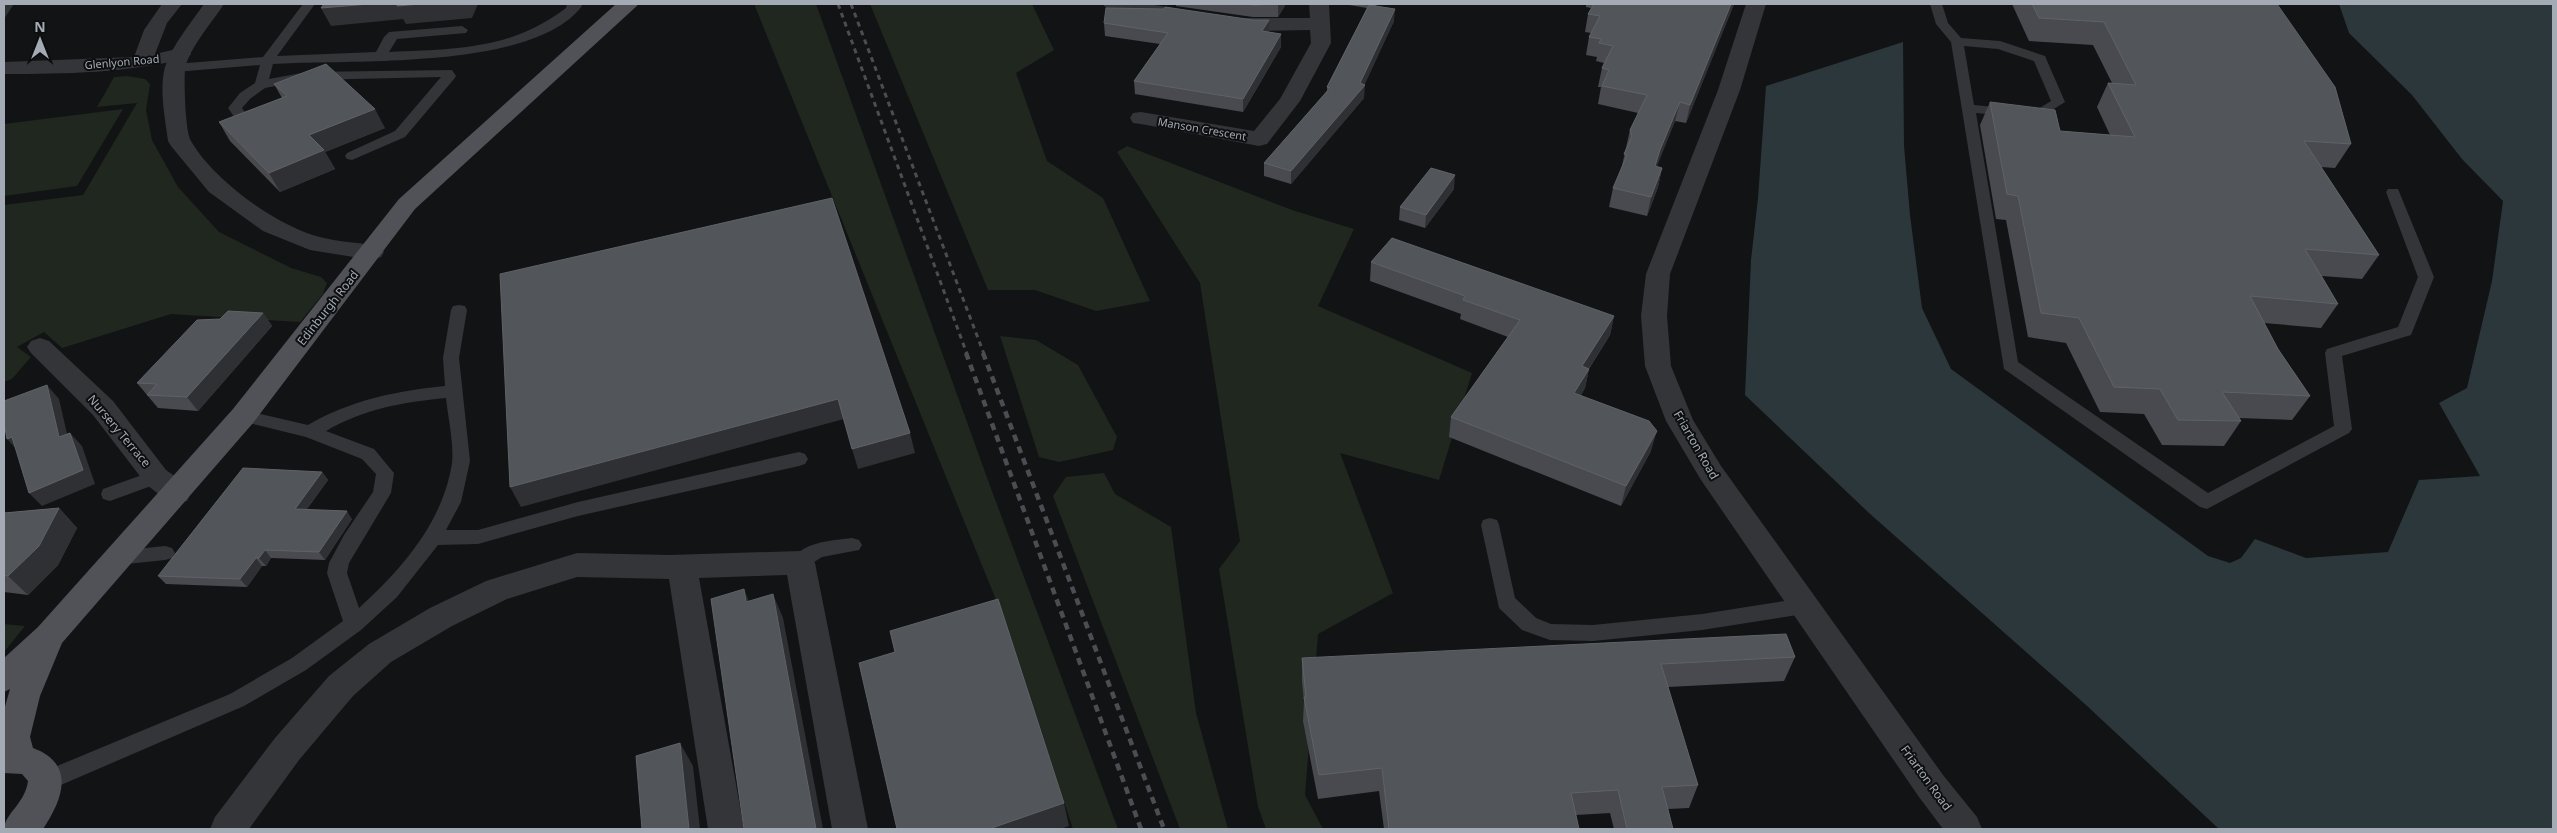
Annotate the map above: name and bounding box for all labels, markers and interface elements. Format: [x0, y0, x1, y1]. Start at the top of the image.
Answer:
north arrow [15, 15, 65, 65]
text: N [34, 17, 46, 36]
street label: Glenlyon Road [84, 51, 160, 72]
street label: Manson Crescent [1157, 113, 1248, 144]
street label: Edinburgh Road [293, 267, 362, 349]
street label: Nursery Terrace [84, 391, 155, 471]
street label: Friarton Road [1670, 407, 1723, 482]
street label: Friarton Road [1897, 742, 1956, 814]

